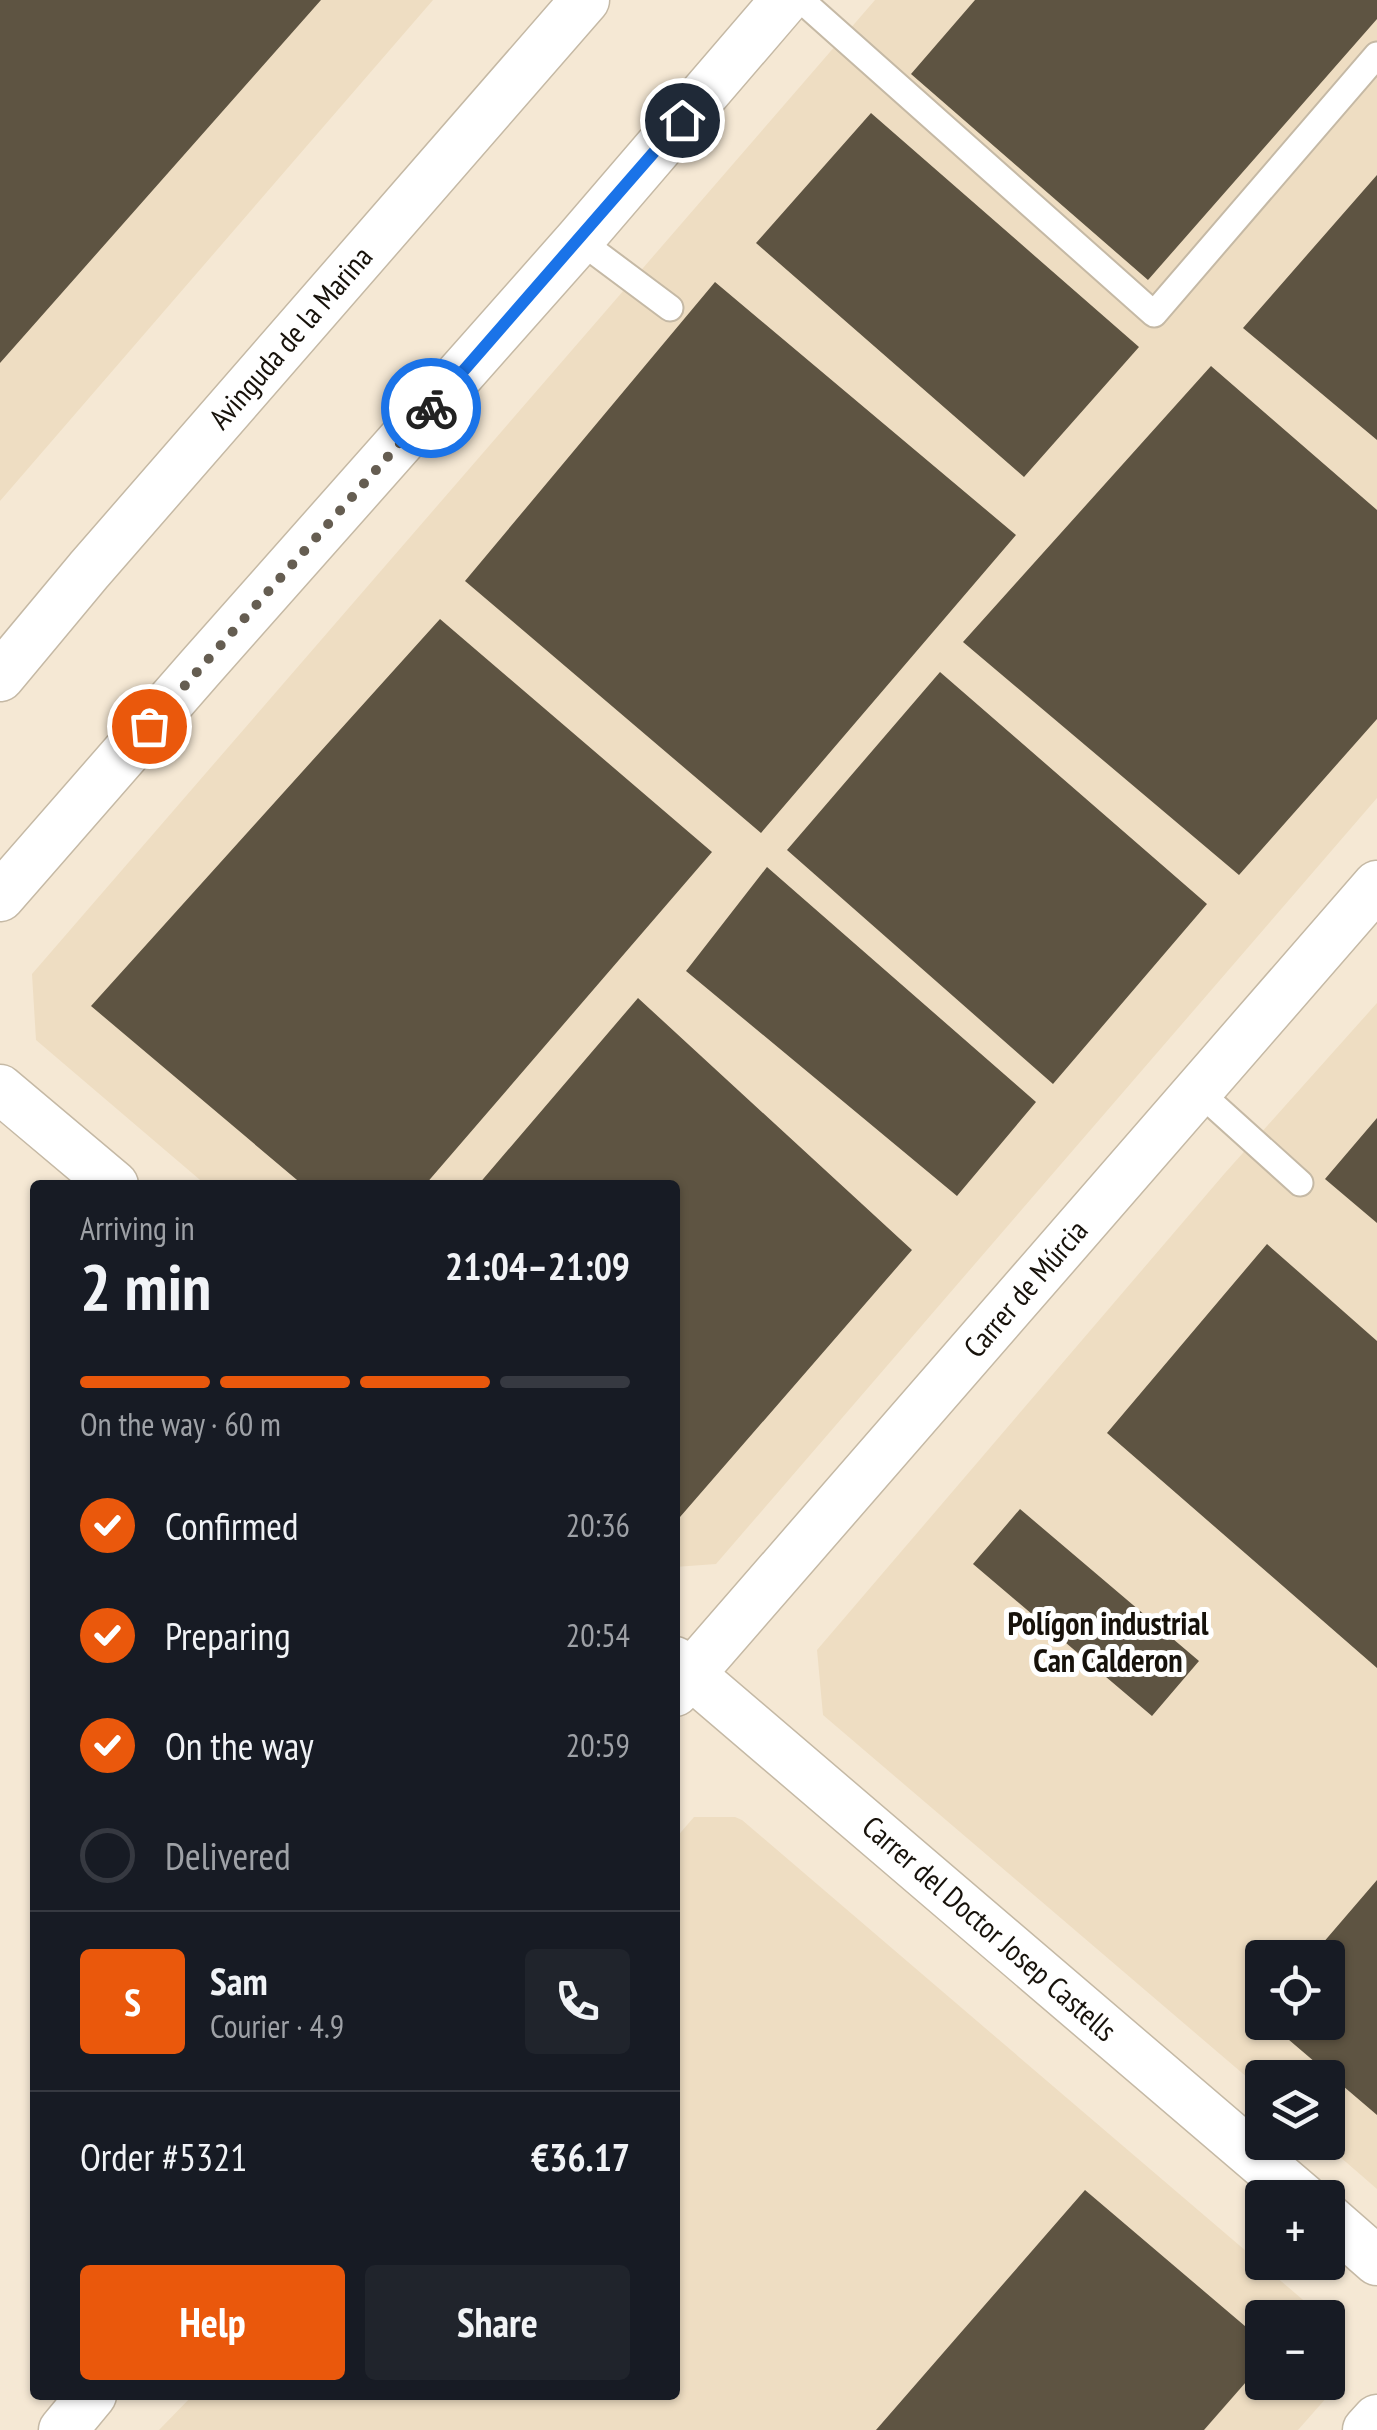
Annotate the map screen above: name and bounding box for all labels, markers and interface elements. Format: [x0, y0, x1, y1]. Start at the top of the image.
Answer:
pin [640, 78, 725, 163]
icon: home [655, 93, 710, 148]
street label: Avinguda de la Marina [200, 237, 380, 437]
courier [381, 358, 481, 458]
icon: bike [404, 381, 459, 436]
pin [107, 684, 192, 769]
icon: bag [122, 699, 177, 754]
text: Arriving in [80, 1207, 195, 1249]
street label: Carrer de Múrcia [954, 1211, 1095, 1365]
text: 21:04–21:09 [445, 1241, 630, 1290]
text: 2 min [80, 1244, 211, 1328]
text: On the way · 60 m [80, 1403, 281, 1445]
icon: check [80, 1498, 135, 1553]
text: Confirmed [165, 1501, 298, 1550]
text: 20:36 [566, 1504, 630, 1546]
district label: Polígon industrial Can Calderon [1007, 1602, 1209, 1681]
icon: check [80, 1608, 135, 1663]
text: Preparing [165, 1611, 291, 1660]
text: 20:54 [566, 1614, 630, 1656]
icon: check [80, 1718, 135, 1773]
text: On the way [165, 1721, 313, 1770]
text: 20:59 [566, 1724, 630, 1766]
street label: Carrer del Doctor Josep Castells [855, 1807, 1125, 2049]
text: Delivered [165, 1831, 291, 1880]
map controls [1245, 1940, 1345, 2400]
button: locate [1245, 1940, 1345, 2040]
button: phone [525, 1949, 630, 2054]
text: Sam [210, 1956, 268, 2005]
text: S [124, 1977, 141, 2026]
text: Courier · 4.9 [210, 2005, 344, 2047]
button: layers [1245, 2060, 1345, 2160]
text: Order #5321 [80, 2132, 247, 2181]
text: €36.17 [531, 2132, 630, 2181]
button: + [1245, 2180, 1345, 2280]
button: Help [80, 2265, 345, 2380]
button: Share [365, 2265, 630, 2380]
button: − [1245, 2300, 1345, 2400]

